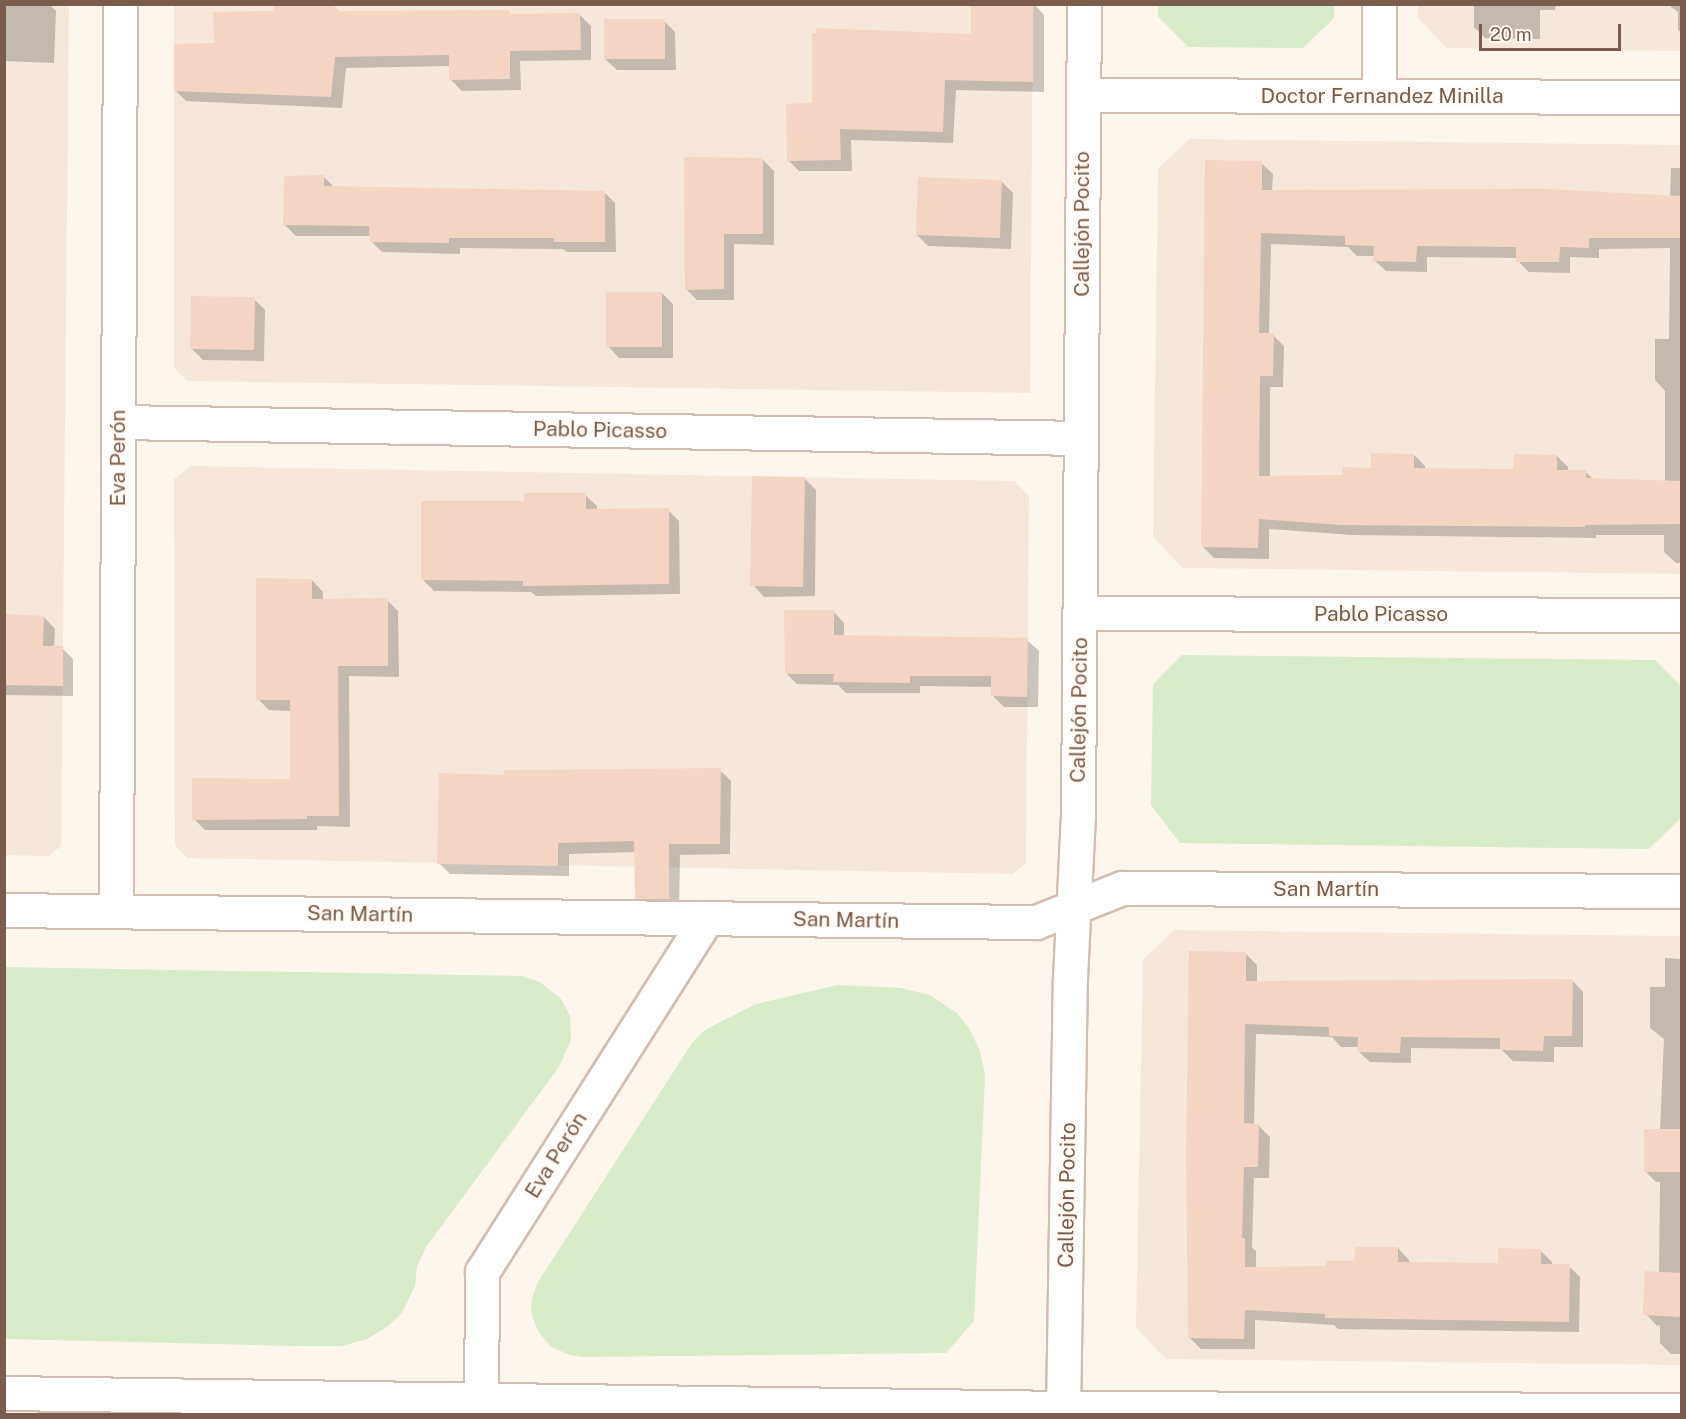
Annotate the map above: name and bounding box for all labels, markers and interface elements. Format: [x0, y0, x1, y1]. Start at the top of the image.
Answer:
scale bar [1482, 12, 1624, 50]
text: 20 m [1490, 24, 1532, 45]
street label: Doctor Fernandez Minilla [1260, 83, 1504, 109]
street label: Callejón Pocito [1069, 151, 1095, 297]
street label: Eva Perón [105, 410, 131, 506]
street label: Pablo Picasso [533, 416, 667, 444]
street label: Pablo Picasso [1314, 601, 1448, 627]
street label: Callejón Pocito [1065, 637, 1093, 783]
street label: San Martín [1273, 876, 1379, 902]
street label: San Martín [307, 900, 413, 928]
street label: San Martín [793, 906, 899, 934]
street label: Eva Perón [520, 1107, 592, 1203]
street label: Callejón Pocito [1053, 1122, 1081, 1268]

